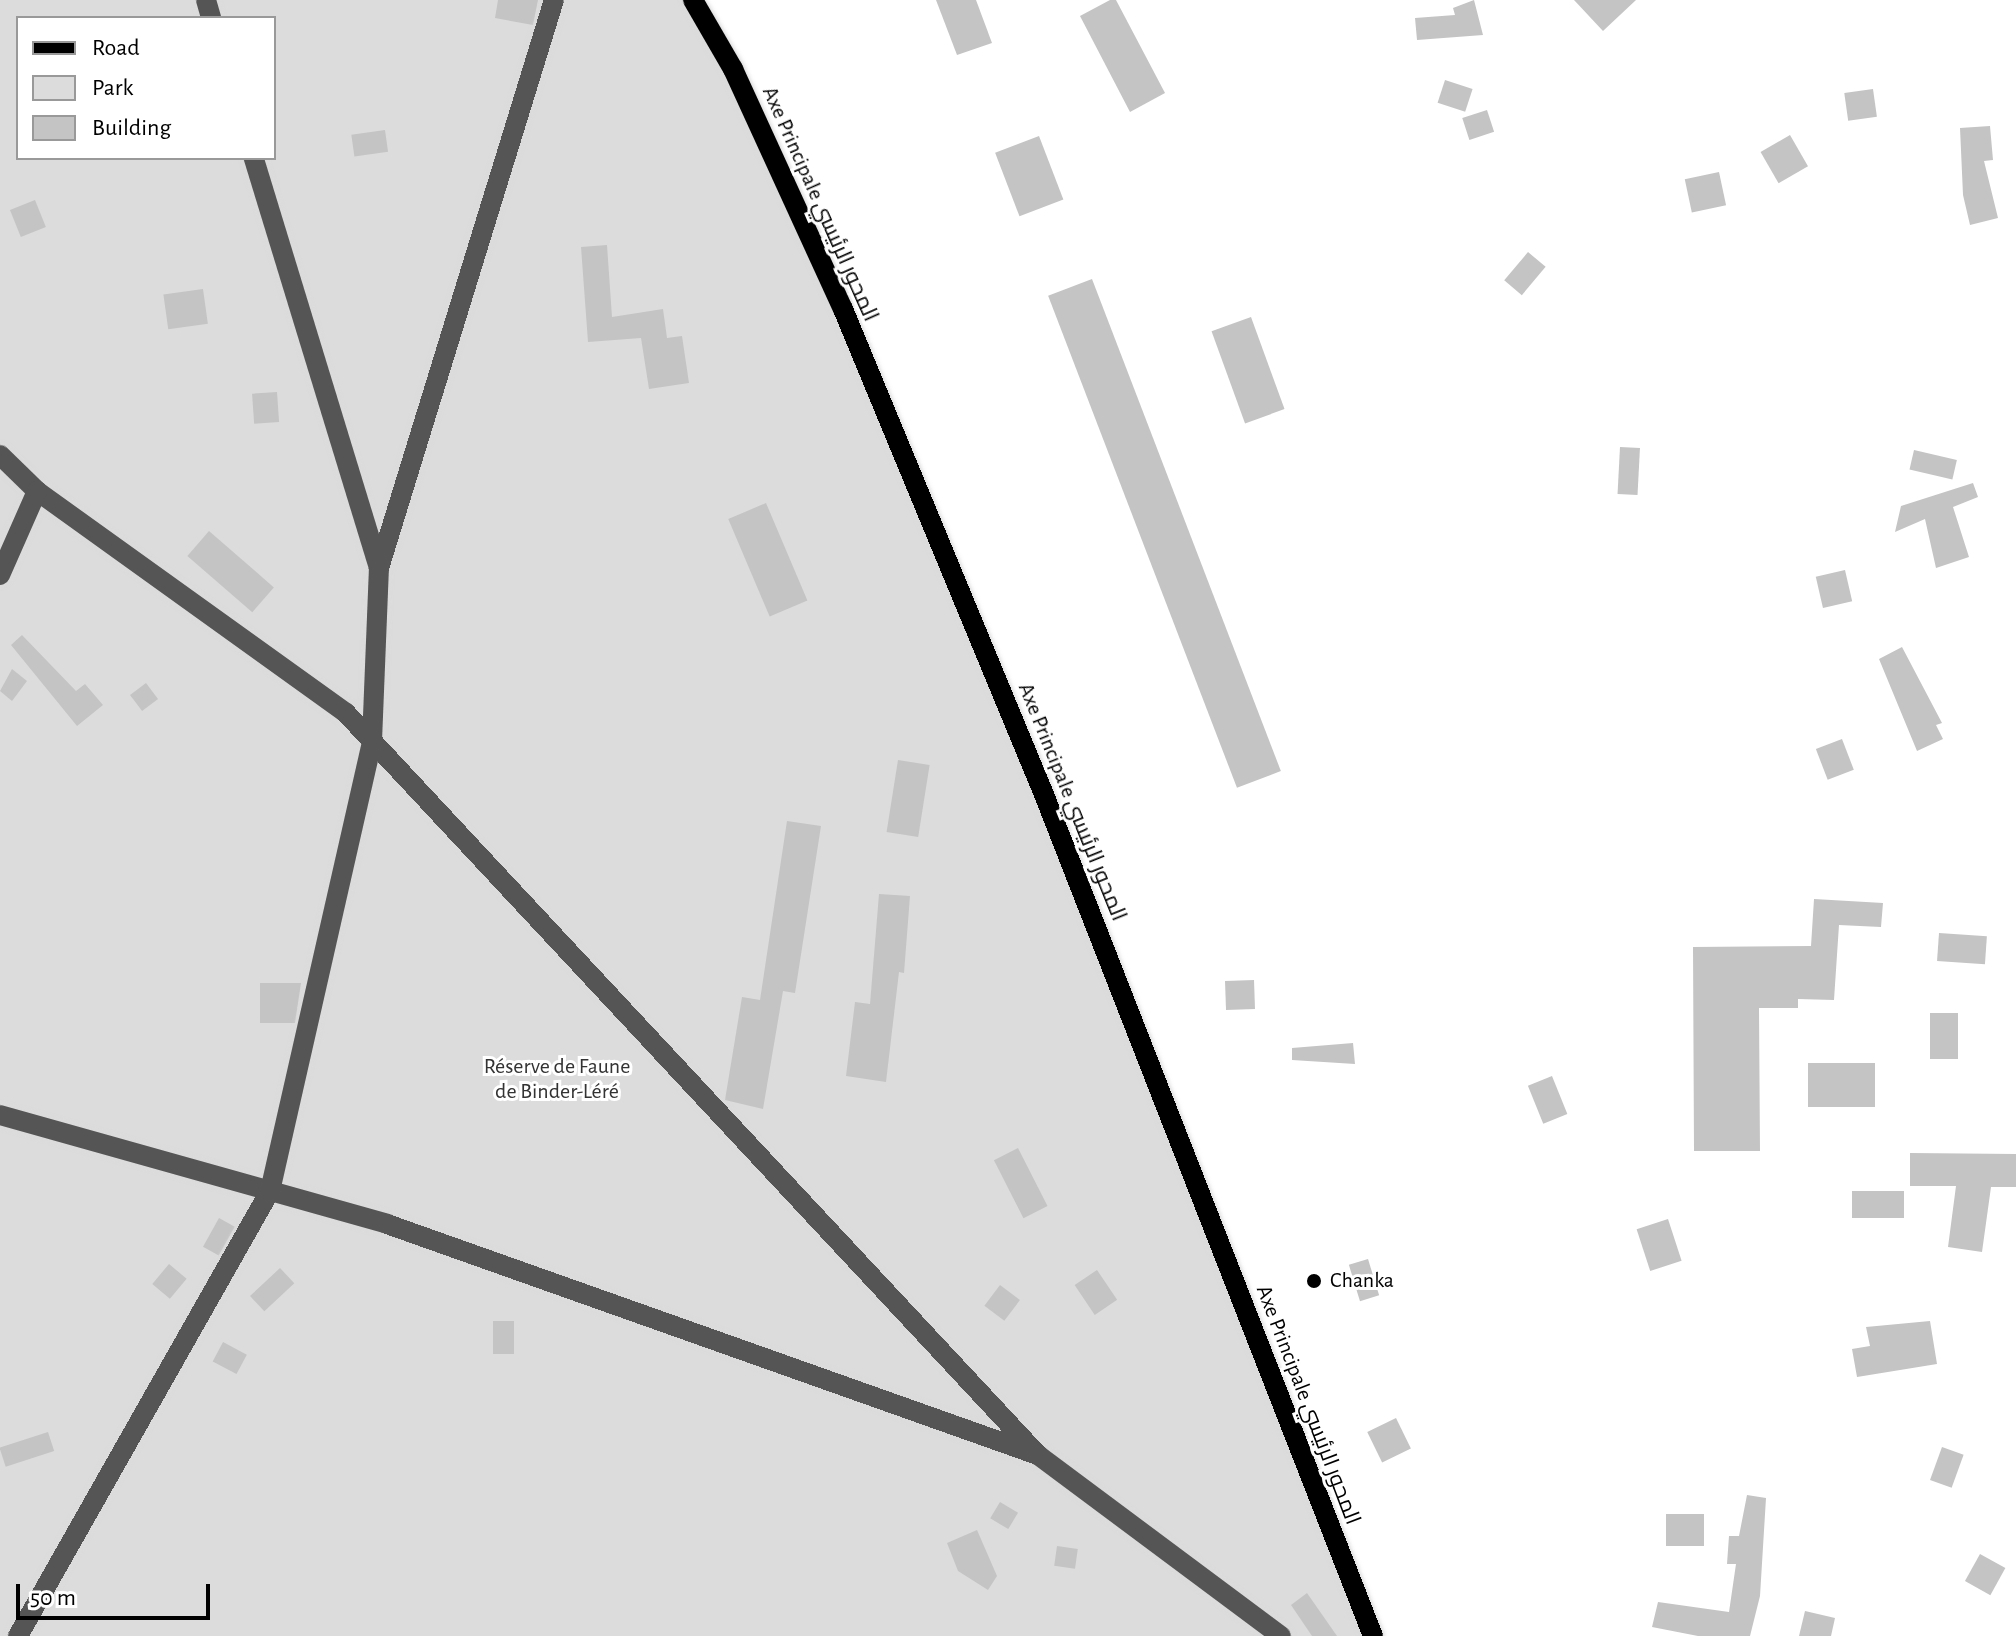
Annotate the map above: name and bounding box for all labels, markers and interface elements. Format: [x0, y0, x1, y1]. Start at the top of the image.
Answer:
legend [16, 16, 276, 160]
text: Road [92, 36, 140, 60]
text: Park [92, 76, 133, 100]
street label: Axe Principale المحور الرئيسي [756, 82, 884, 326]
text: Building [92, 116, 171, 140]
street label: Axe Principale المحور الرئيسي [1012, 679, 1132, 925]
park label: Réserve de Faune de Binder-Léré [484, 1053, 630, 1104]
place label: Chanka [1330, 1268, 1394, 1294]
marker: Chanka [1305, 1272, 1323, 1290]
street label: Axe Principale المحور الرئيسي [1250, 1282, 1366, 1528]
scale bar [20, 1568, 214, 1618]
text: 50 m [30, 1586, 76, 1610]

